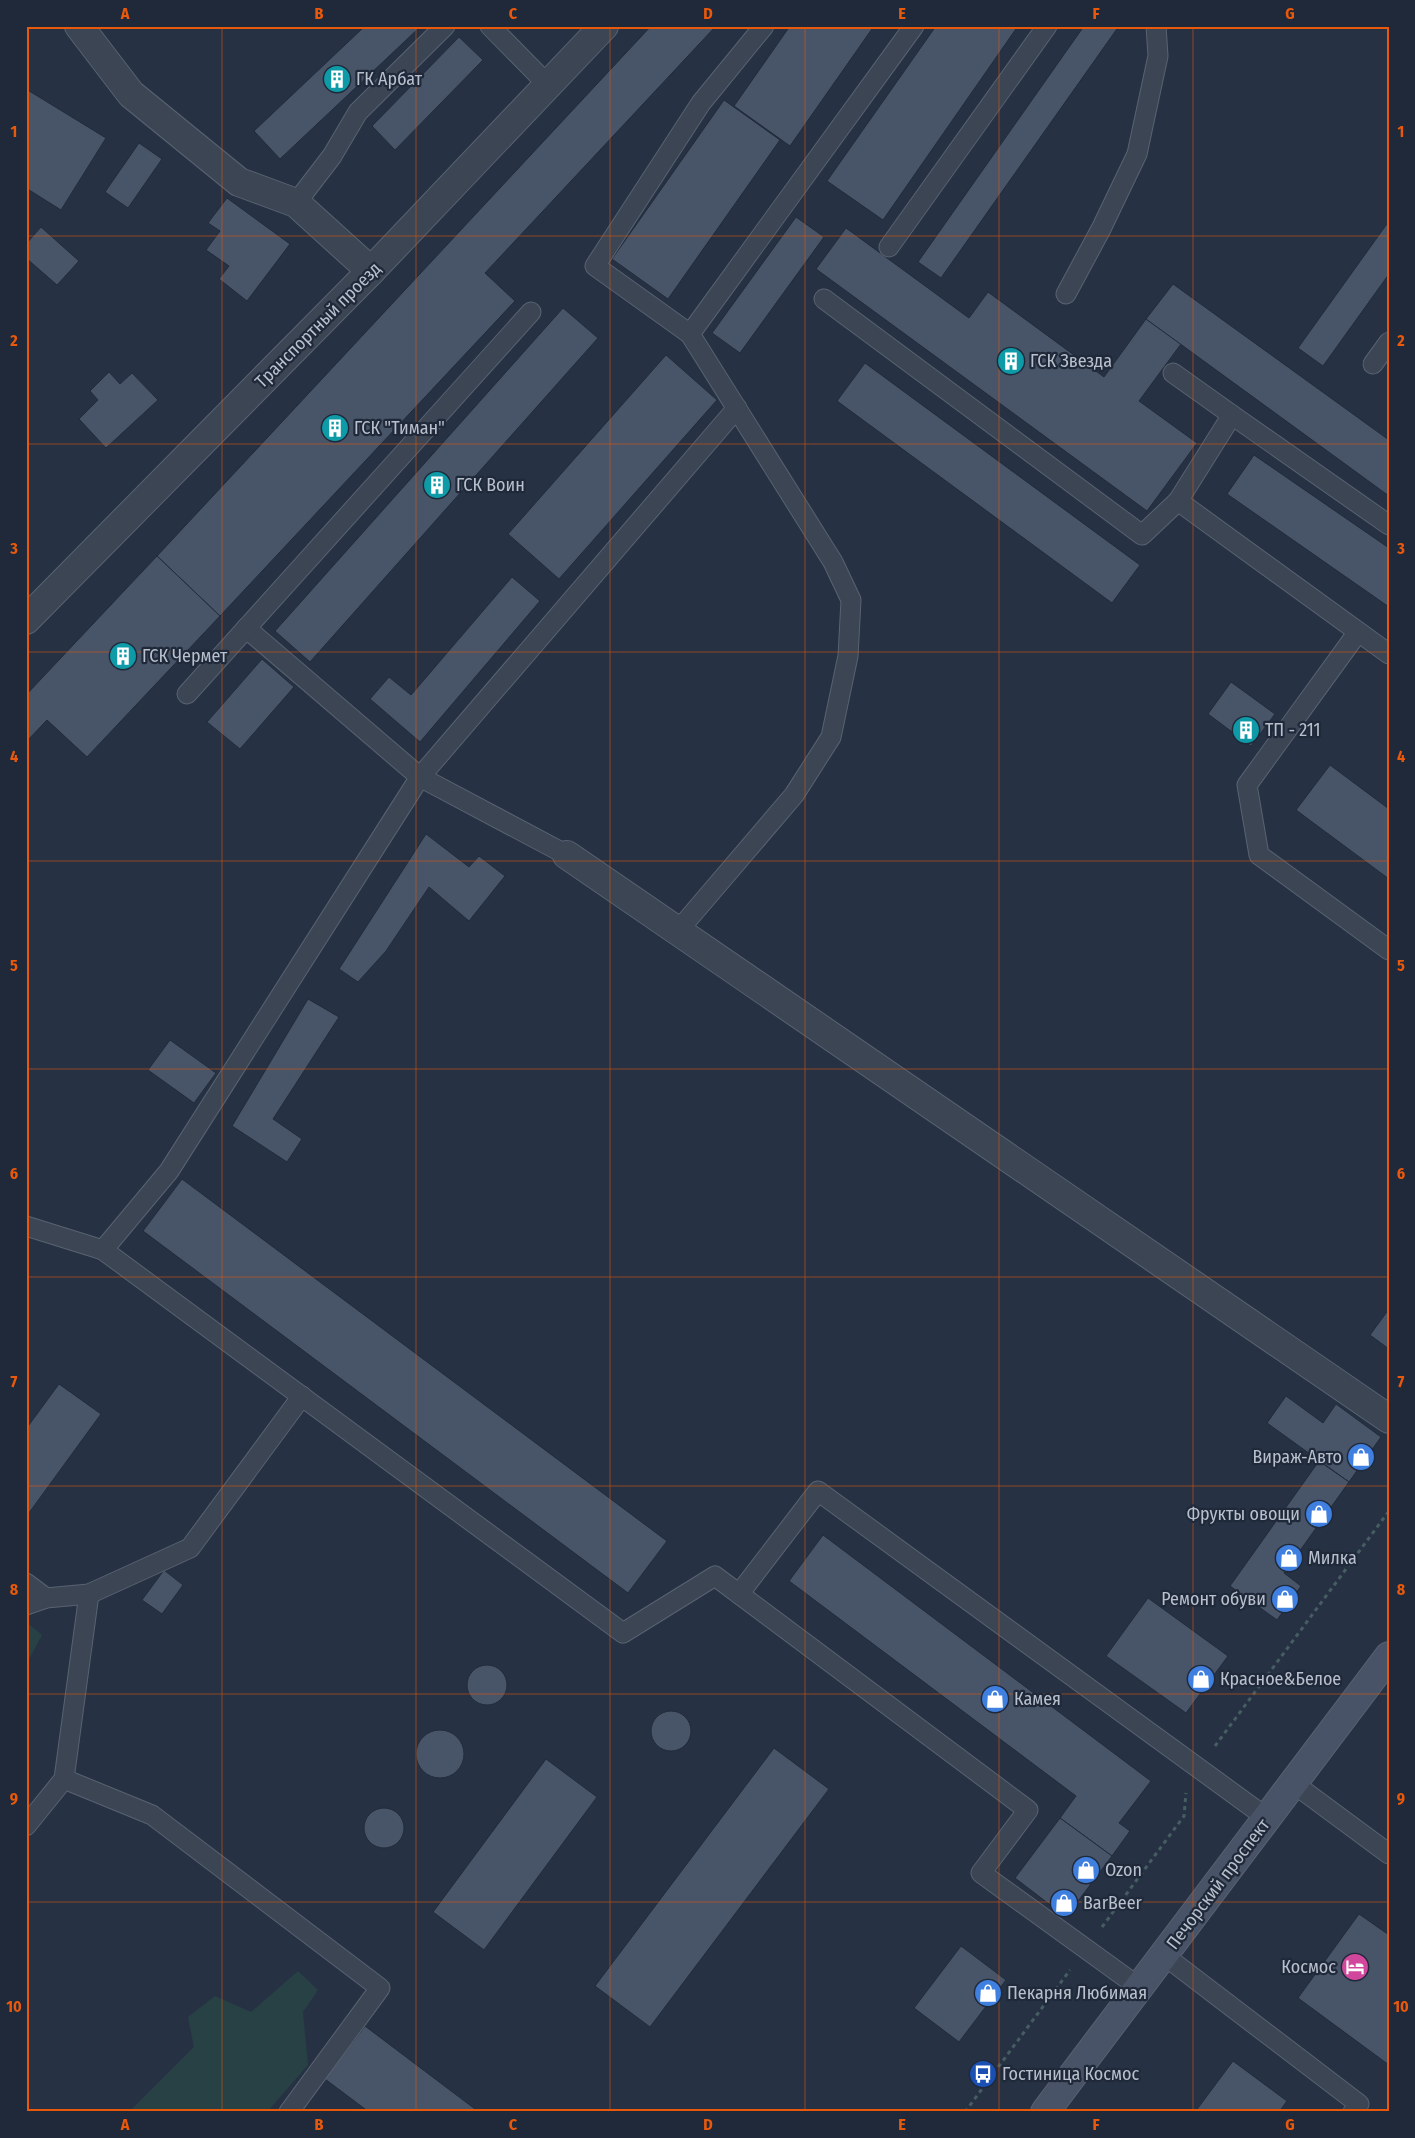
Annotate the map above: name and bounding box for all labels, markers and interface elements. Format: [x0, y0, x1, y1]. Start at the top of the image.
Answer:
text: A [120, 4, 130, 23]
text: B [315, 4, 324, 23]
text: C [509, 4, 518, 23]
text: D [703, 4, 713, 23]
text: E [898, 4, 906, 23]
text: F [1092, 4, 1100, 23]
text: G [1285, 4, 1295, 23]
building icon: ГК Арбат [322, 64, 352, 94]
place label: ГК Арбат [356, 68, 423, 90]
text: 1 [11, 122, 17, 141]
text: 1 [1398, 122, 1404, 141]
street label: Транспортный проезд [251, 258, 385, 392]
text: 2 [9, 331, 18, 350]
text: 2 [1396, 331, 1405, 350]
building icon: ГСК Звезда [996, 346, 1026, 376]
place label: ГСК Звезда [1030, 350, 1112, 372]
building icon: ГСК "Тиман" [320, 413, 350, 443]
place label: ГСК "Тиман" [354, 417, 445, 439]
building icon: ГСК Воин [422, 470, 452, 500]
place label: ГСК Воин [456, 474, 525, 496]
text: 3 [9, 539, 18, 558]
text: 3 [1396, 539, 1405, 558]
building icon: ГСК Чермет [108, 641, 138, 671]
place label: ГСК Чермет [142, 645, 228, 667]
building icon: ТП - 211 [1231, 715, 1261, 745]
place label: ТП - 211 [1265, 719, 1321, 741]
text: 4 [10, 747, 18, 766]
text: 4 [1397, 747, 1405, 766]
text: 5 [10, 956, 18, 975]
text: 5 [1397, 956, 1405, 975]
text: 6 [10, 1164, 18, 1183]
text: 6 [1397, 1164, 1405, 1183]
text: 7 [11, 1372, 18, 1391]
text: 7 [1398, 1372, 1405, 1391]
shop icon: Вираж-Авто [1346, 1442, 1376, 1472]
place label: Вираж-Авто [1252, 1446, 1342, 1468]
shop icon: Фрукты овощи [1304, 1499, 1334, 1529]
place label: Фрукты овощи [1187, 1503, 1300, 1525]
shop icon: Милка [1274, 1543, 1304, 1573]
place label: Милка [1308, 1547, 1357, 1569]
text: 8 [10, 1580, 19, 1599]
text: 8 [1397, 1580, 1406, 1599]
shop icon: Ремонт обуви [1270, 1584, 1300, 1614]
place label: Ремонт обуви [1161, 1588, 1266, 1610]
shop icon: Красное&Белое [1186, 1664, 1216, 1694]
place label: Красное&Белое [1220, 1668, 1341, 1690]
shop icon: Камея [980, 1684, 1010, 1714]
place label: Камея [1014, 1688, 1061, 1710]
text: 9 [10, 1789, 18, 1808]
text: 9 [1397, 1789, 1405, 1808]
street label: Печорский проспект [1162, 1814, 1275, 1954]
shop icon: Ozon [1071, 1855, 1101, 1885]
place label: Ozon [1105, 1859, 1142, 1881]
shop icon: BarBeer [1049, 1888, 1079, 1918]
place label: BarBeer [1083, 1892, 1143, 1914]
hotel icon: Космос [1340, 1952, 1370, 1982]
place label: Космос [1281, 1956, 1336, 1978]
shop icon: Пекарня Любимая [973, 1978, 1003, 2008]
place label: Пекарня Любимая [1007, 1982, 1147, 2004]
text: 10 [6, 1997, 22, 2016]
text: 10 [1393, 1997, 1409, 2016]
bus stop icon: Гостиница Космос [968, 2059, 998, 2089]
place label: Гостиница Космос [1002, 2063, 1139, 2085]
text: A [120, 2115, 130, 2134]
text: B [315, 2115, 324, 2134]
text: C [509, 2115, 518, 2134]
text: D [703, 2115, 713, 2134]
text: E [898, 2115, 906, 2134]
text: F [1092, 2115, 1100, 2134]
text: G [1285, 2115, 1295, 2134]

